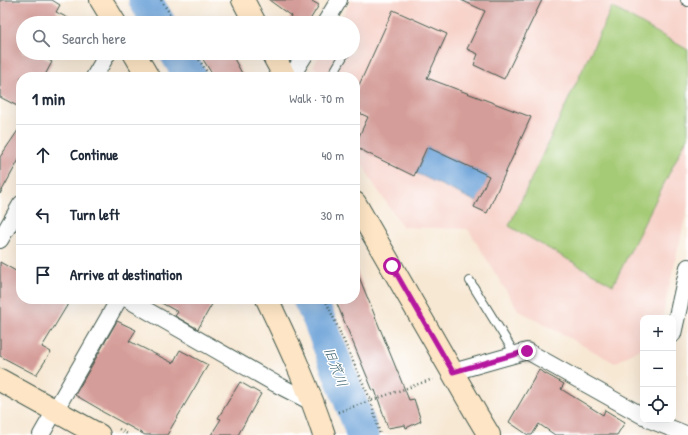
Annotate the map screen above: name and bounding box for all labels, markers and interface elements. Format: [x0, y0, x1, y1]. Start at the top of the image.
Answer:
search box [16, 16, 360, 60]
icon: search [30, 27, 52, 49]
text: Search here [62, 28, 126, 49]
text: 1 min [32, 87, 65, 110]
text: Walk · 70 m [289, 89, 344, 107]
icon: ahead [32, 144, 54, 166]
text: Continue [70, 144, 118, 165]
text: 40 m [321, 146, 344, 164]
icon: left [32, 204, 54, 226]
text: Turn left [70, 204, 120, 225]
text: 30 m [321, 206, 344, 224]
route start [383, 257, 401, 275]
icon: arrive [32, 264, 54, 286]
text: Arrive at destination [70, 264, 182, 285]
map controls [640, 315, 676, 423]
button: + [640, 315, 676, 351]
route end [518, 342, 536, 360]
water label: 旧笊川 [320, 344, 353, 390]
button: − [640, 351, 676, 387]
button: locate [640, 387, 676, 423]

